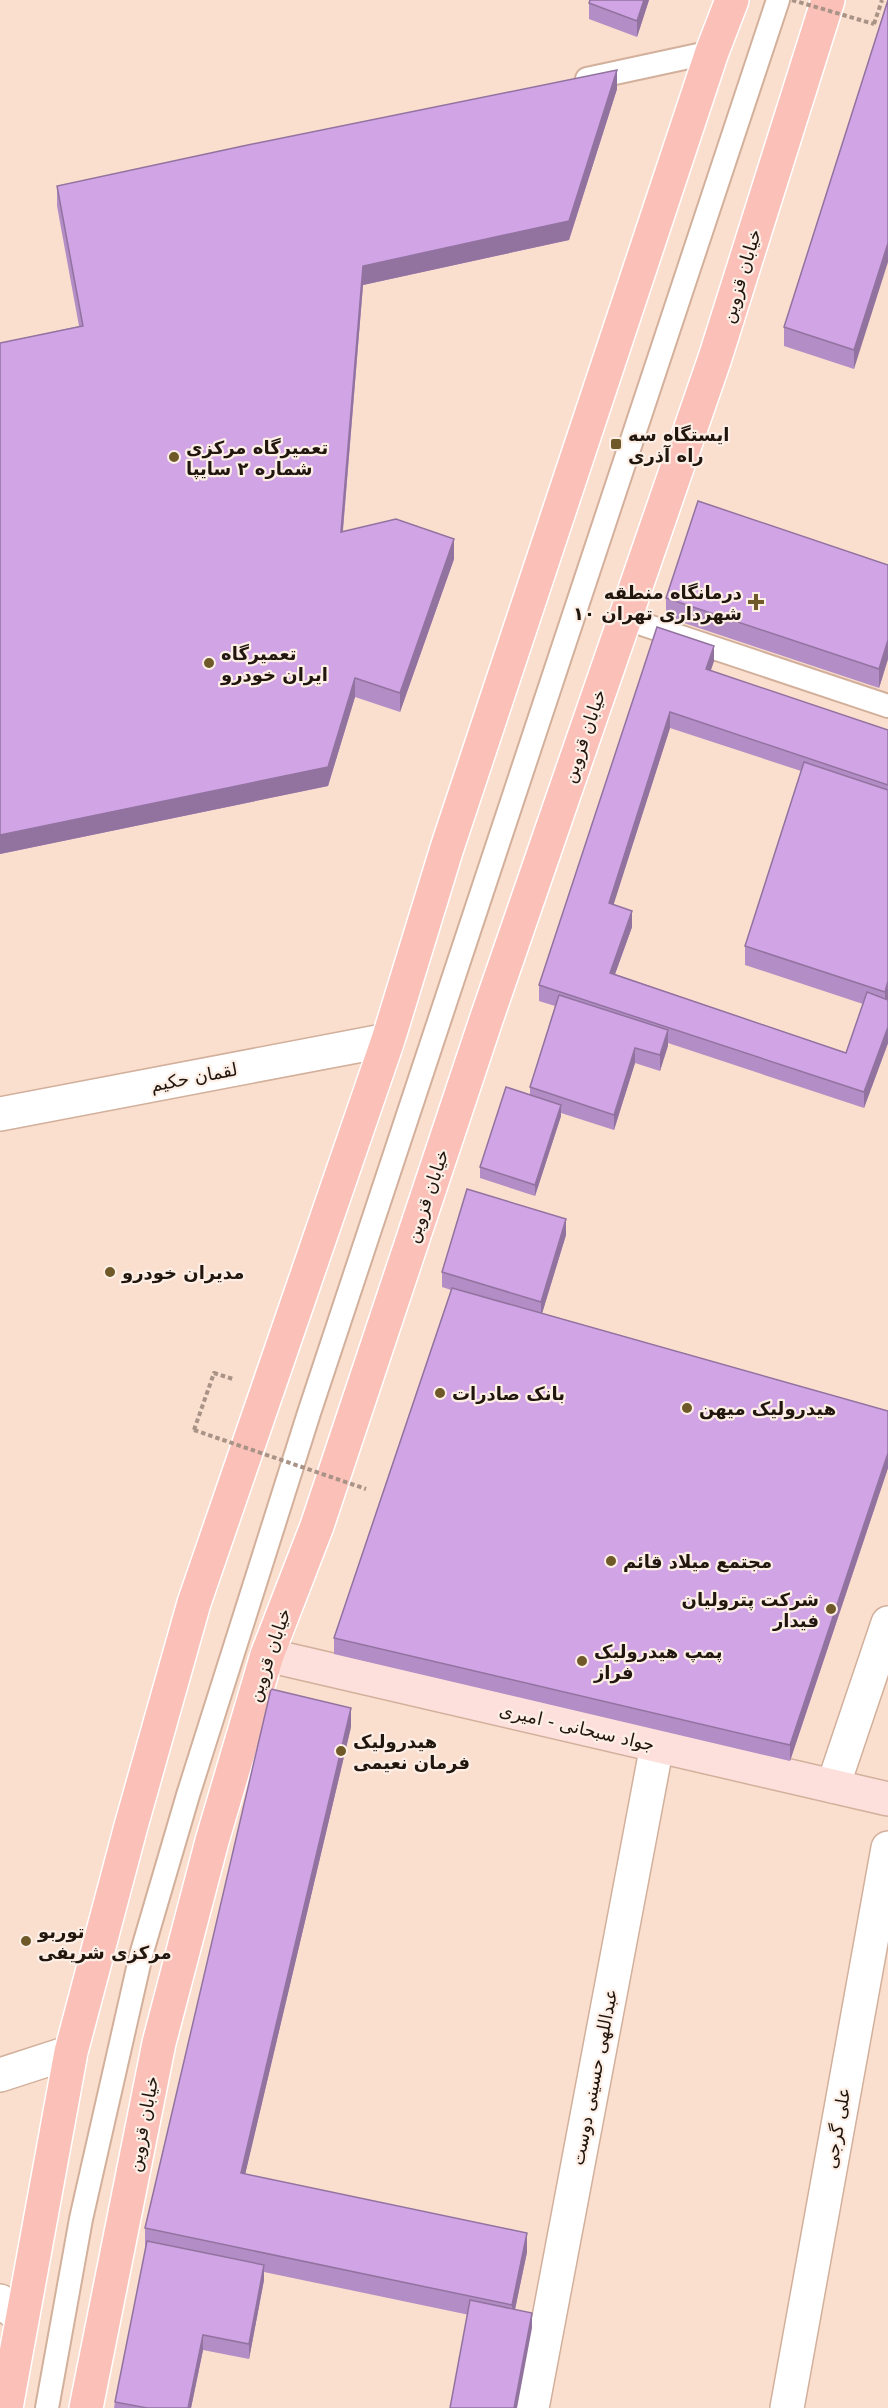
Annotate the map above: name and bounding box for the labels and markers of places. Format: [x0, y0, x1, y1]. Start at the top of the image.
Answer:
place label: ایستگاه سه راه آذری [628, 424, 729, 466]
place label: تعمیرگاه مرکزی شماره ۲ سایپا [186, 437, 328, 480]
marker: ایستگاه سه راه آذری [609, 437, 623, 451]
marker: تعمیرگاه مرکزی شماره ۲ سایپا [167, 450, 181, 464]
place label: درمانگاه منطقه ۱۰ شهرداری تهران [573, 582, 742, 625]
marker: درمانگاه منطقه ۱۰ شهرداری تهران [747, 593, 765, 611]
place label: تعمیرگاه ایران خودرو [220, 643, 328, 686]
marker: تعمیرگاه ایران خودرو [202, 656, 216, 670]
place label: مدیران خودرو [121, 1262, 244, 1284]
marker: مدیران خودرو [103, 1265, 117, 1279]
place label: بانک صادرات [452, 1383, 565, 1404]
marker: بانک صادرات [433, 1386, 447, 1400]
place label: هیدرولیک میهن [699, 1398, 836, 1420]
marker: هیدرولیک میهن [680, 1401, 694, 1415]
place label: مجتمع میلاد قائم [623, 1551, 772, 1573]
marker: مجتمع میلاد قائم [604, 1554, 618, 1568]
place label: شرکت پترولیان فیدار [682, 1589, 819, 1631]
marker: شرکت پترولیان فیدار [824, 1602, 838, 1616]
place label: پمپ هیدرولیک فراز [593, 1641, 722, 1684]
marker: پمپ هیدرولیک فراز [575, 1654, 589, 1668]
place label: هیدرولیک فرمان نعیمی [353, 1731, 470, 1774]
marker: هیدرولیک فرمان نعیمی [334, 1744, 348, 1758]
place label: توربو مرکزی شریفی [37, 1921, 172, 1964]
marker: توربو مرکزی شریفی [19, 1934, 33, 1948]

